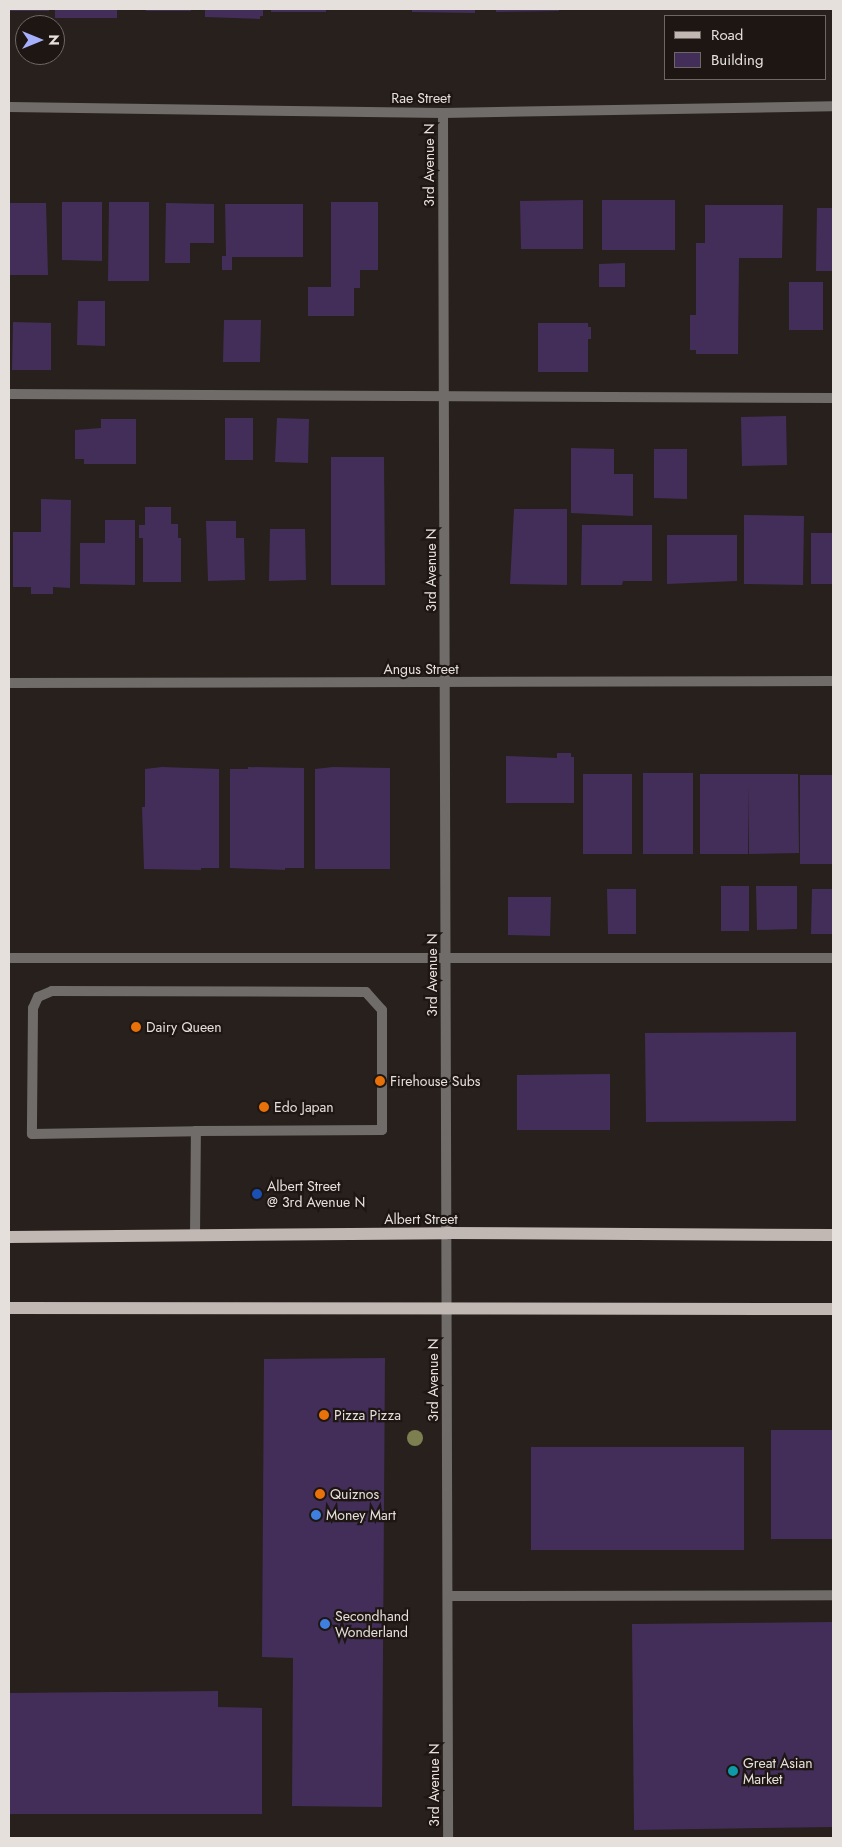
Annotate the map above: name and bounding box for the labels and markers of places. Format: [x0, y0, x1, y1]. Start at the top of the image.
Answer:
place label: Dairy Queen [146, 1019, 222, 1035]
marker: Dairy Queen [130, 1021, 142, 1033]
place label: Firehouse Subs [390, 1073, 480, 1089]
marker: Firehouse Subs [374, 1075, 386, 1087]
place label: Edo Japan [274, 1099, 334, 1115]
marker: Edo Japan [258, 1101, 270, 1113]
place label: Albert Street @ 3rd Avenue N [267, 1178, 365, 1210]
marker: Albert Street @ 3rd Avenue N [251, 1188, 263, 1200]
place label: Pizza Pizza [334, 1407, 401, 1423]
marker: Pizza Pizza [318, 1409, 330, 1421]
place label: Quiznos [330, 1486, 379, 1502]
marker: Quiznos [314, 1488, 326, 1500]
place label: Money Mart [326, 1507, 396, 1523]
marker: Money Mart [310, 1509, 322, 1521]
place label: Secondhand Wonderland [335, 1608, 409, 1640]
marker: Secondhand Wonderland [319, 1618, 331, 1630]
place label: Great Asian Market [743, 1755, 813, 1788]
marker: Great Asian Market [727, 1765, 739, 1777]

